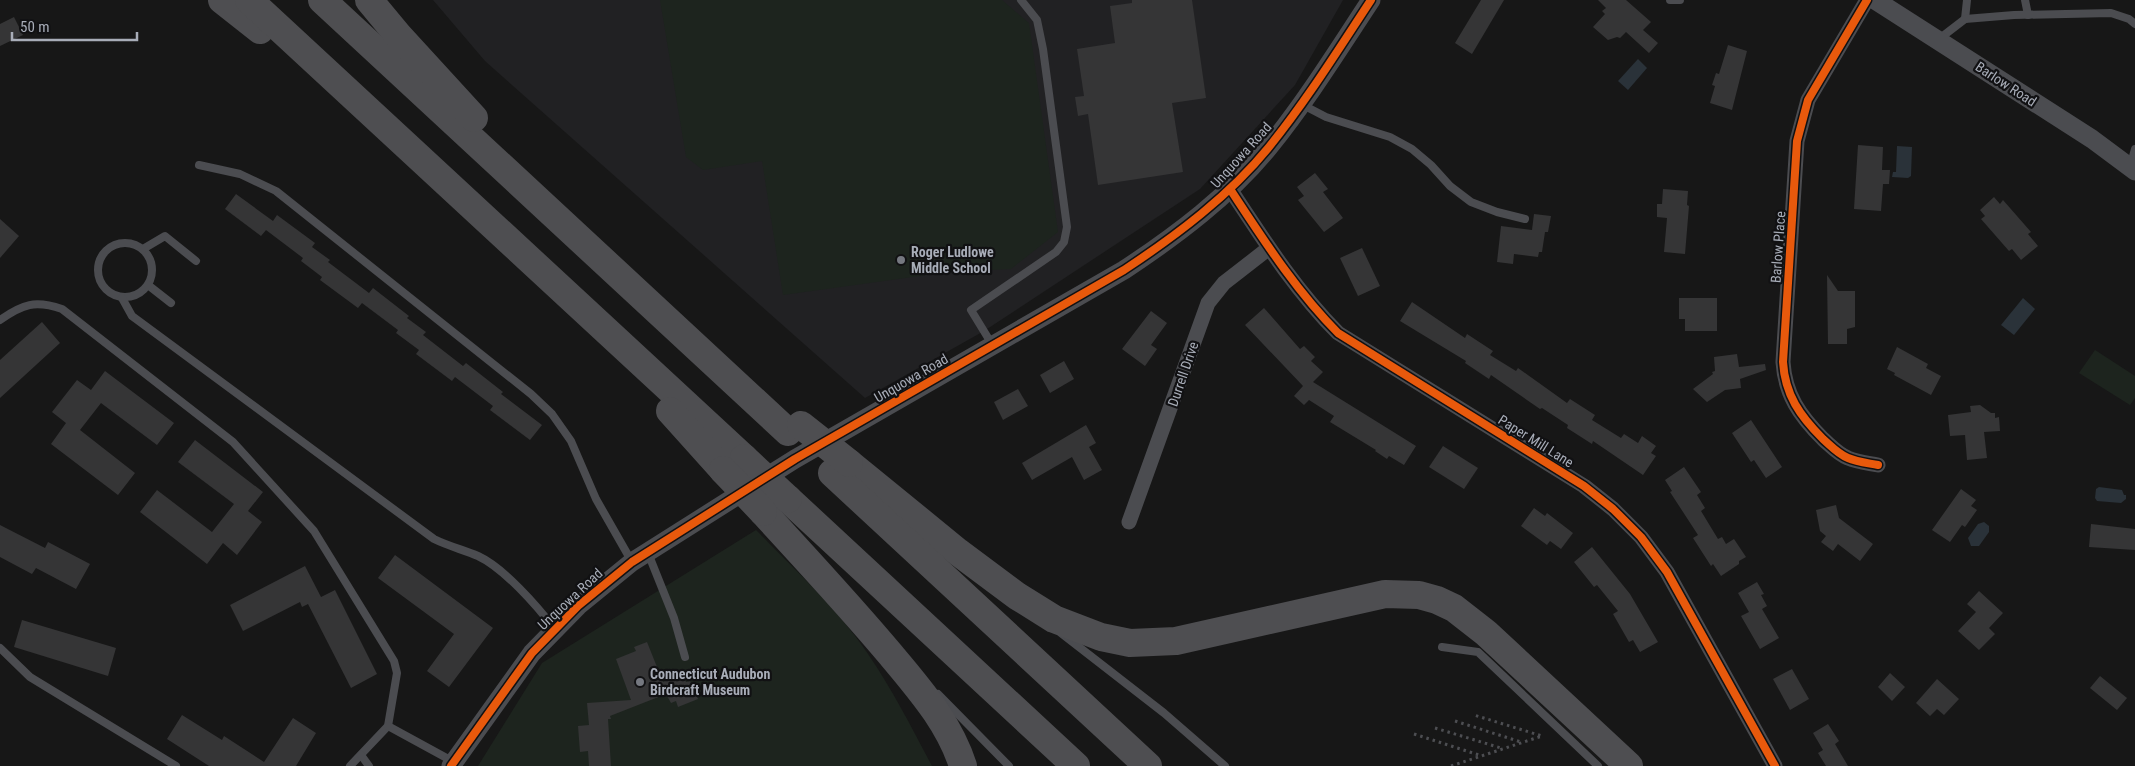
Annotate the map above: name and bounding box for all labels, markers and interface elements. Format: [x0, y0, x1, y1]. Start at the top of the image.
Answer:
scale bar [12, 10, 138, 42]
text: 50 m [20, 18, 50, 36]
street label: Barlow Road [1973, 58, 2039, 110]
street label: Unquowa Road [1207, 119, 1275, 191]
street label: Barlow Place [1768, 210, 1789, 283]
place label: Roger Ludlowe Middle School [911, 244, 994, 276]
marker: Roger Ludlowe Middle School [895, 254, 907, 266]
street label: Durrell Drive [1164, 339, 1202, 408]
street label: Unquowa Road [871, 350, 951, 406]
street label: Paper Mill Lane [1496, 412, 1577, 471]
street label: Unquowa Road [534, 565, 606, 633]
place label: Connecticut Audubon Birdcraft Museum [650, 666, 770, 698]
marker: Connecticut Audubon Birdcraft Museum [634, 676, 646, 688]

